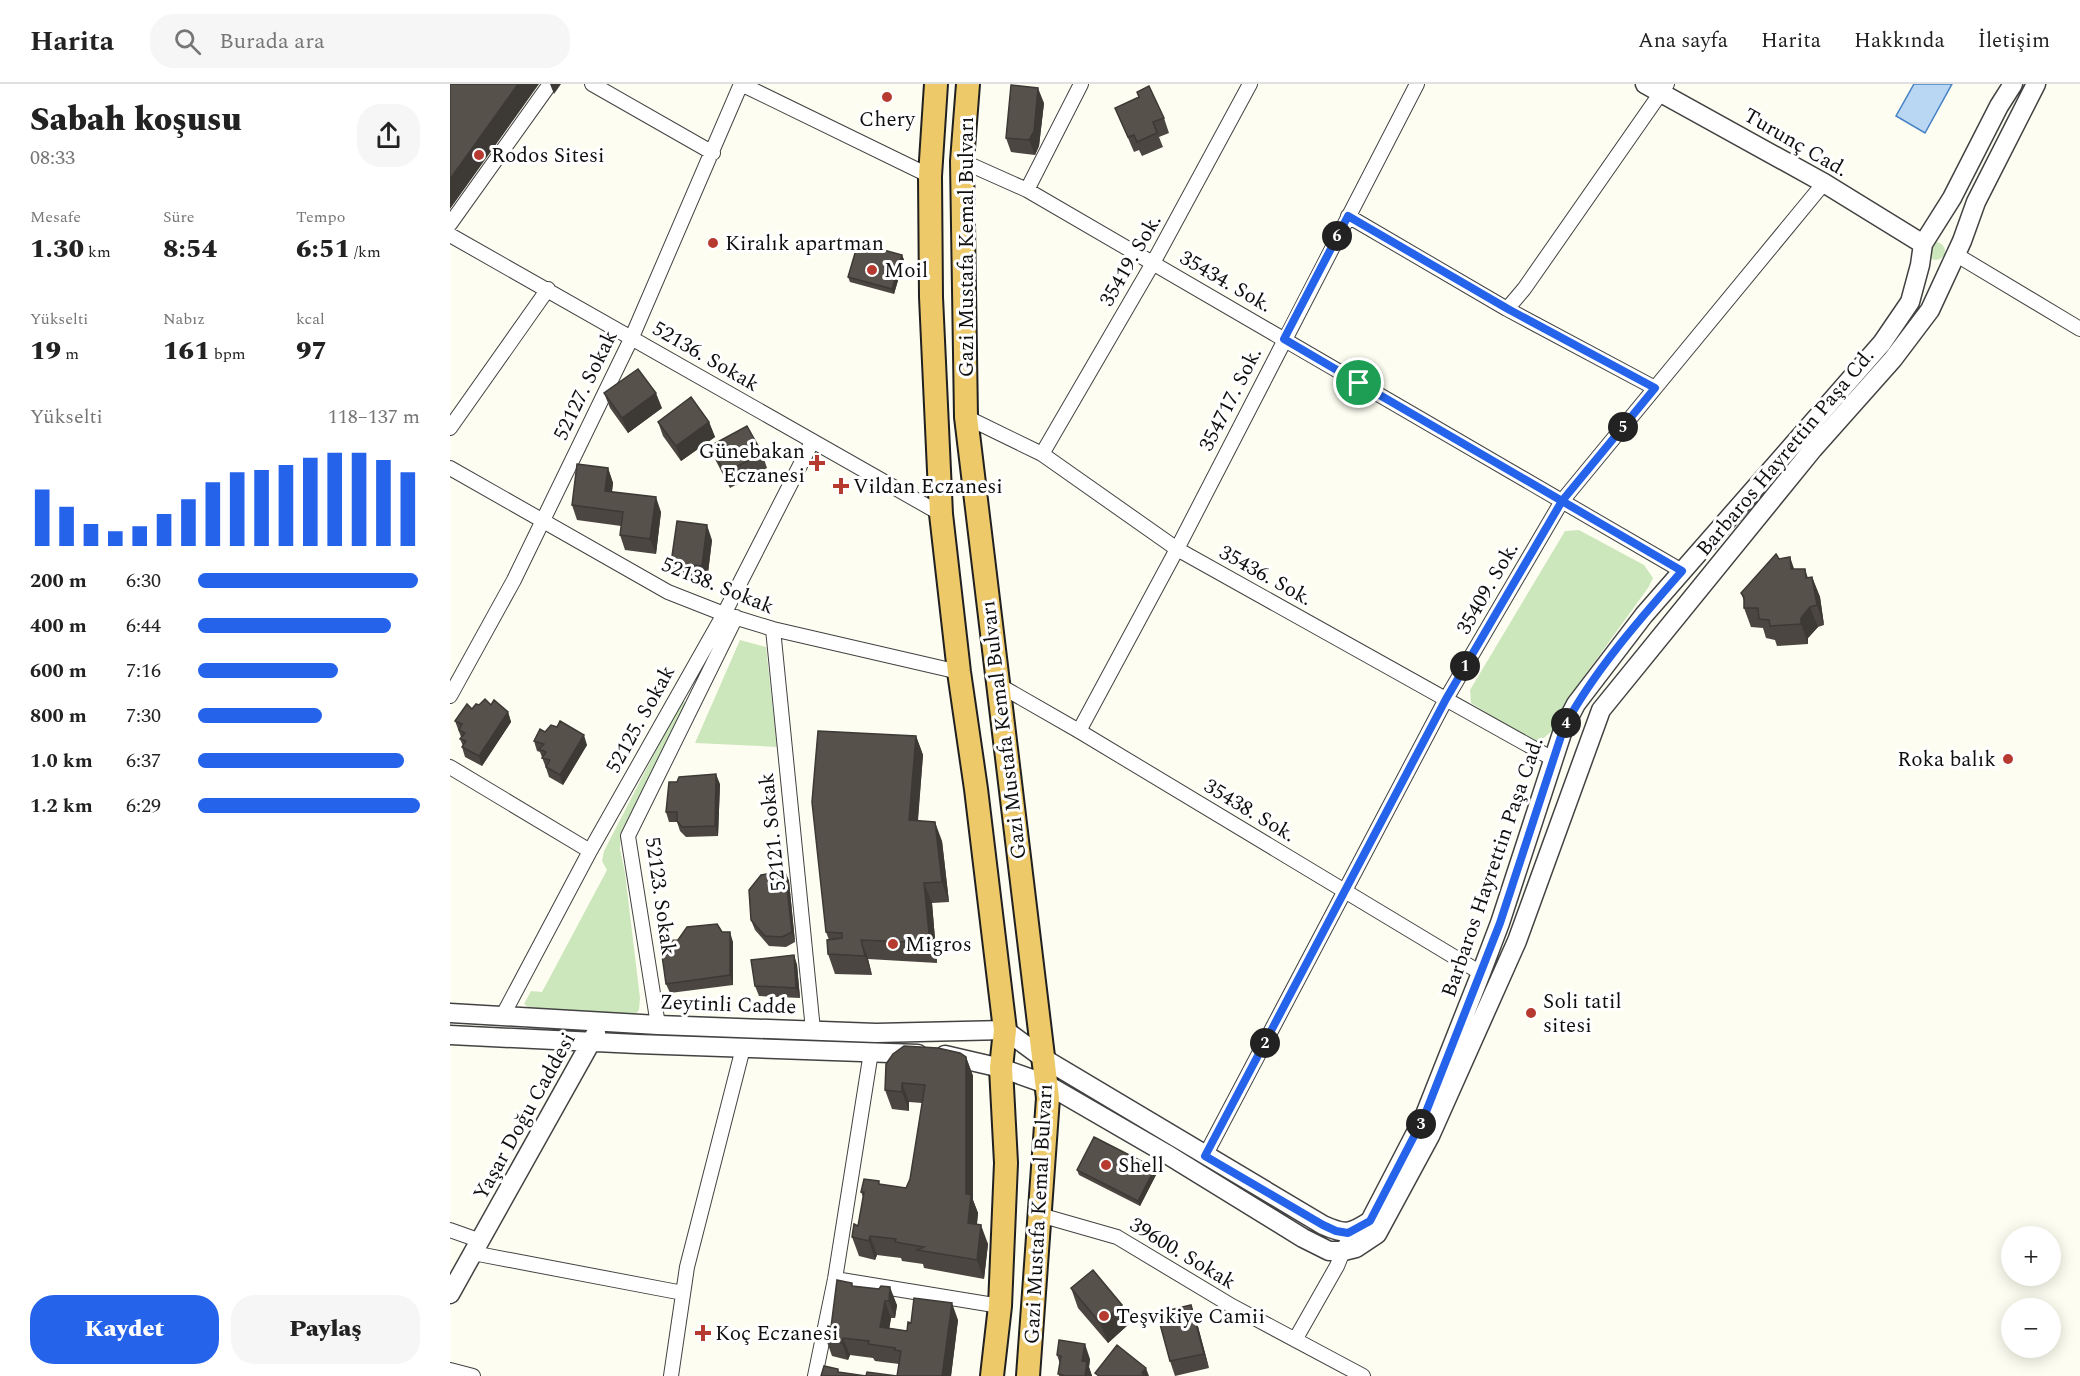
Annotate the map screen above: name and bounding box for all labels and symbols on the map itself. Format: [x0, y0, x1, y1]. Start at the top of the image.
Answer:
marker: Chery [880, 90, 894, 104]
street label: Turunç Cad. [1737, 100, 1854, 186]
place label: Chery [859, 104, 916, 136]
street label: Gazi Mustafa Kemal Bulvarı [951, 117, 983, 377]
place label: Rodos Sitesi [491, 140, 605, 172]
marker: Rodos Sitesi [472, 148, 486, 162]
street label: 35419. Sok. [1091, 208, 1170, 313]
pin: 6 [1322, 221, 1352, 251]
place label: Kiralık apartman [725, 228, 884, 260]
marker: Kiralık apartman [706, 236, 720, 250]
street label: 35434. Sok. [1173, 242, 1278, 321]
place label: Moil [884, 255, 928, 287]
marker: Moil [865, 263, 879, 277]
street label: 52136. Sokak [646, 313, 765, 401]
street label: 52127. Sokak [545, 325, 627, 446]
street label: 354717. Sok. [1191, 342, 1271, 457]
street label: Barbaros Hayrettin Paşa Cd. [1689, 342, 1883, 564]
pin [1333, 357, 1384, 408]
pin: 5 [1608, 412, 1638, 442]
place label: Günebakan Eczanesi [699, 436, 805, 492]
marker: Günebakan Eczanesi [810, 456, 824, 470]
place label: Vildan Eczanesi [853, 471, 1003, 503]
marker: Vildan Eczanesi [834, 479, 848, 493]
street label: 35409. Sok. [1448, 536, 1527, 641]
street label: 35436. Sok. [1213, 537, 1318, 615]
street label: 52138. Sokak [656, 549, 779, 623]
street label: Gazi Mustafa Kemal Bulvarı [972, 599, 1036, 861]
pin: 1 [1450, 651, 1480, 681]
street label: 52125. Sokak [598, 659, 684, 779]
pin: 4 [1551, 708, 1581, 738]
street label: Barbaros Hayrettin Paşa Cad. [1433, 733, 1553, 1002]
place label: Roka balık [1897, 744, 1996, 776]
marker: Roka balık [2001, 752, 2015, 766]
street label: 52121. Sokak [751, 771, 795, 893]
street label: 35438. Sok. [1197, 771, 1302, 851]
street label: 52123. Sokak [636, 835, 684, 958]
place label: Migros [905, 929, 972, 961]
marker: Migros [886, 937, 900, 951]
place label: Soli tatil sitesi [1543, 986, 1622, 1042]
street label: Zeytinli Cadde [659, 987, 797, 1023]
marker: Soli tatil sitesi [1524, 1006, 1538, 1020]
street label: Yaşar Doğu Caddesi [465, 1027, 584, 1206]
pin: 2 [1250, 1028, 1280, 1058]
street label: Gazi Mustafa Kemal Bulvarı [1016, 1083, 1062, 1345]
pin: 3 [1406, 1109, 1436, 1139]
place label: Shell [1118, 1150, 1164, 1182]
marker: Shell [1099, 1158, 1113, 1172]
street label: 39600. Sokak [1123, 1209, 1242, 1298]
place label: Teşvikiye Camii [1116, 1301, 1265, 1333]
marker: Teşvikiye Camii [1097, 1309, 1111, 1323]
place label: Koç Eczanesi [715, 1318, 839, 1350]
marker: Koç Eczanesi [696, 1326, 710, 1340]

